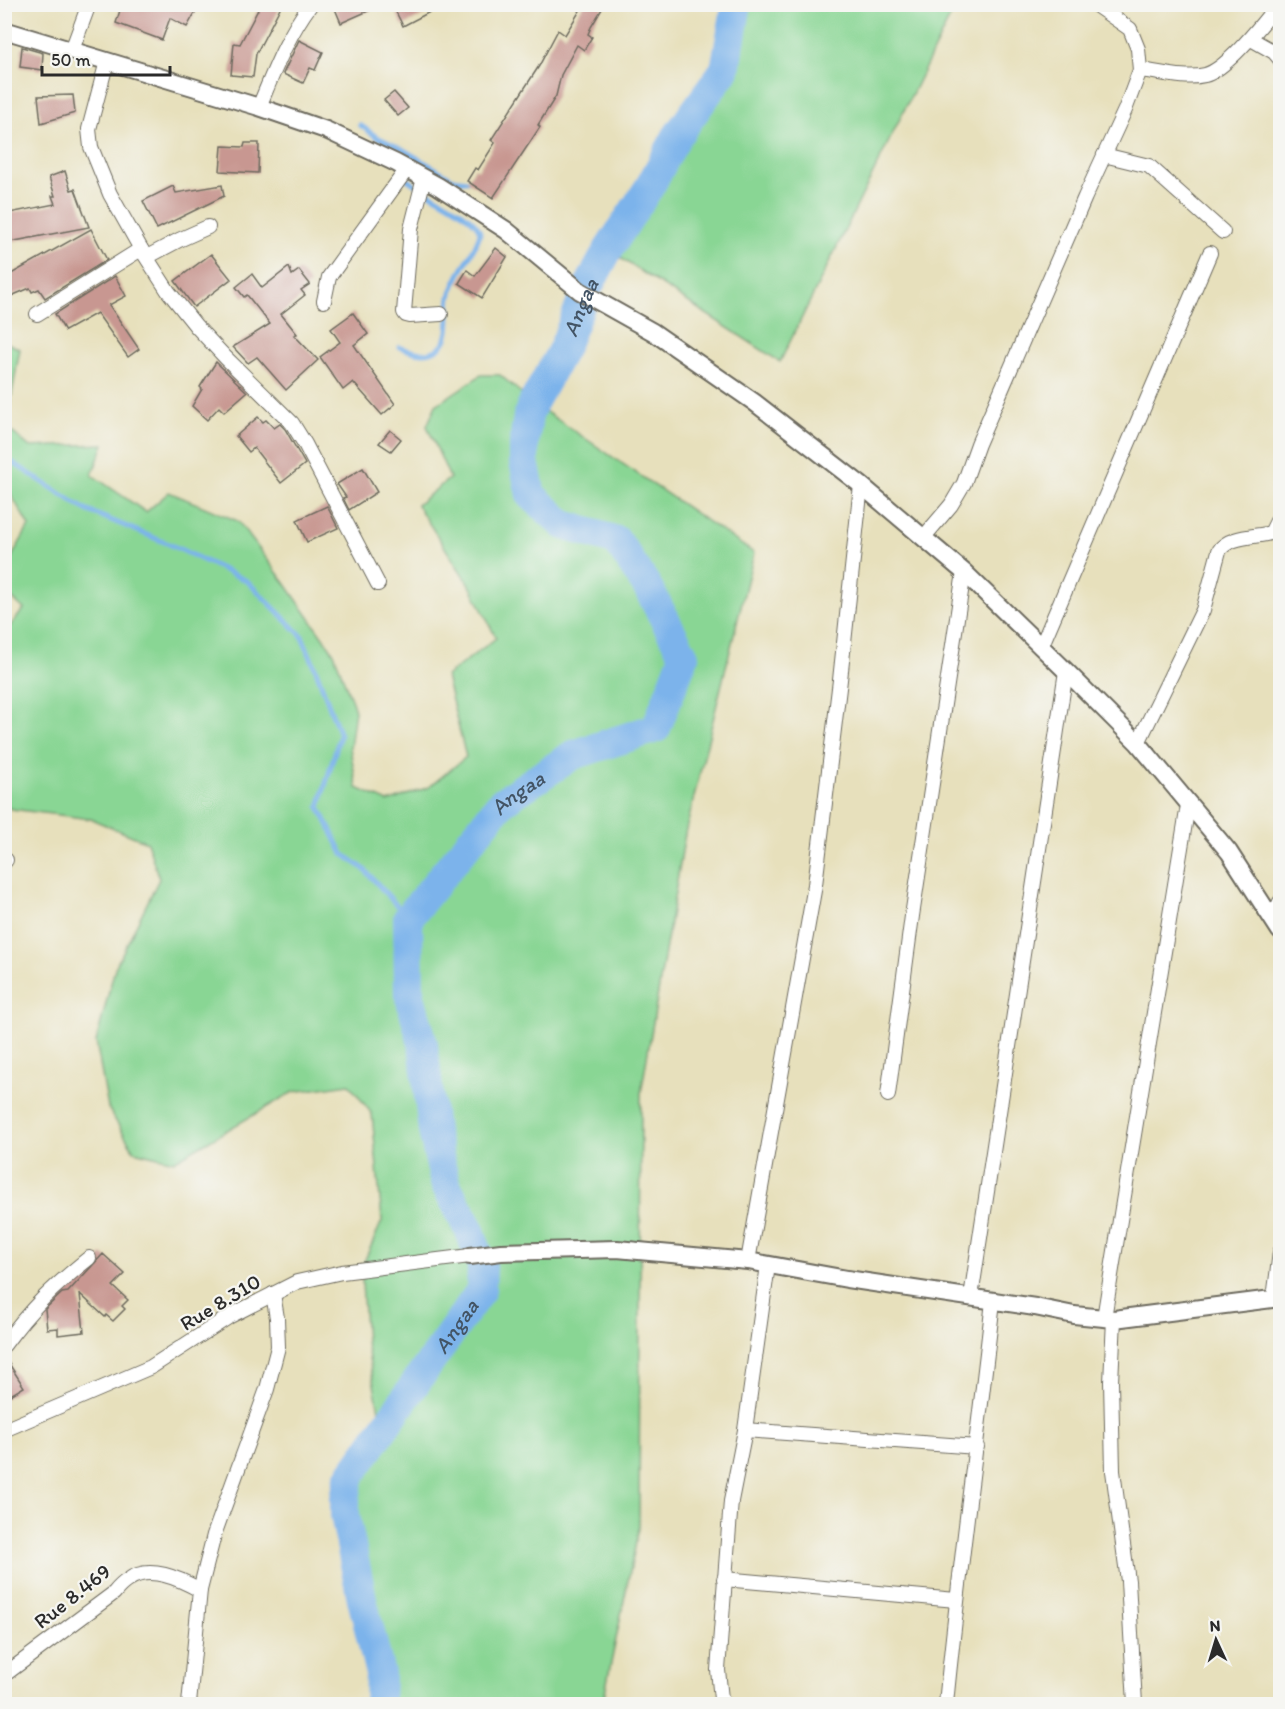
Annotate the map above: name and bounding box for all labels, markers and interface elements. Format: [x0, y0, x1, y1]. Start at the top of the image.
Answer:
scale bar [42, 39, 170, 77]
text: 50 m [51, 49, 91, 71]
water label: Angaa [556, 272, 604, 340]
water label: Angaa [484, 764, 550, 820]
street label: Rue 8.310 [175, 1268, 265, 1336]
water label: Angaa [427, 1293, 485, 1358]
street label: Rue 8.469 [29, 1558, 115, 1634]
north arrow [1186, 1610, 1246, 1670]
text: N [1209, 1616, 1221, 1635]

